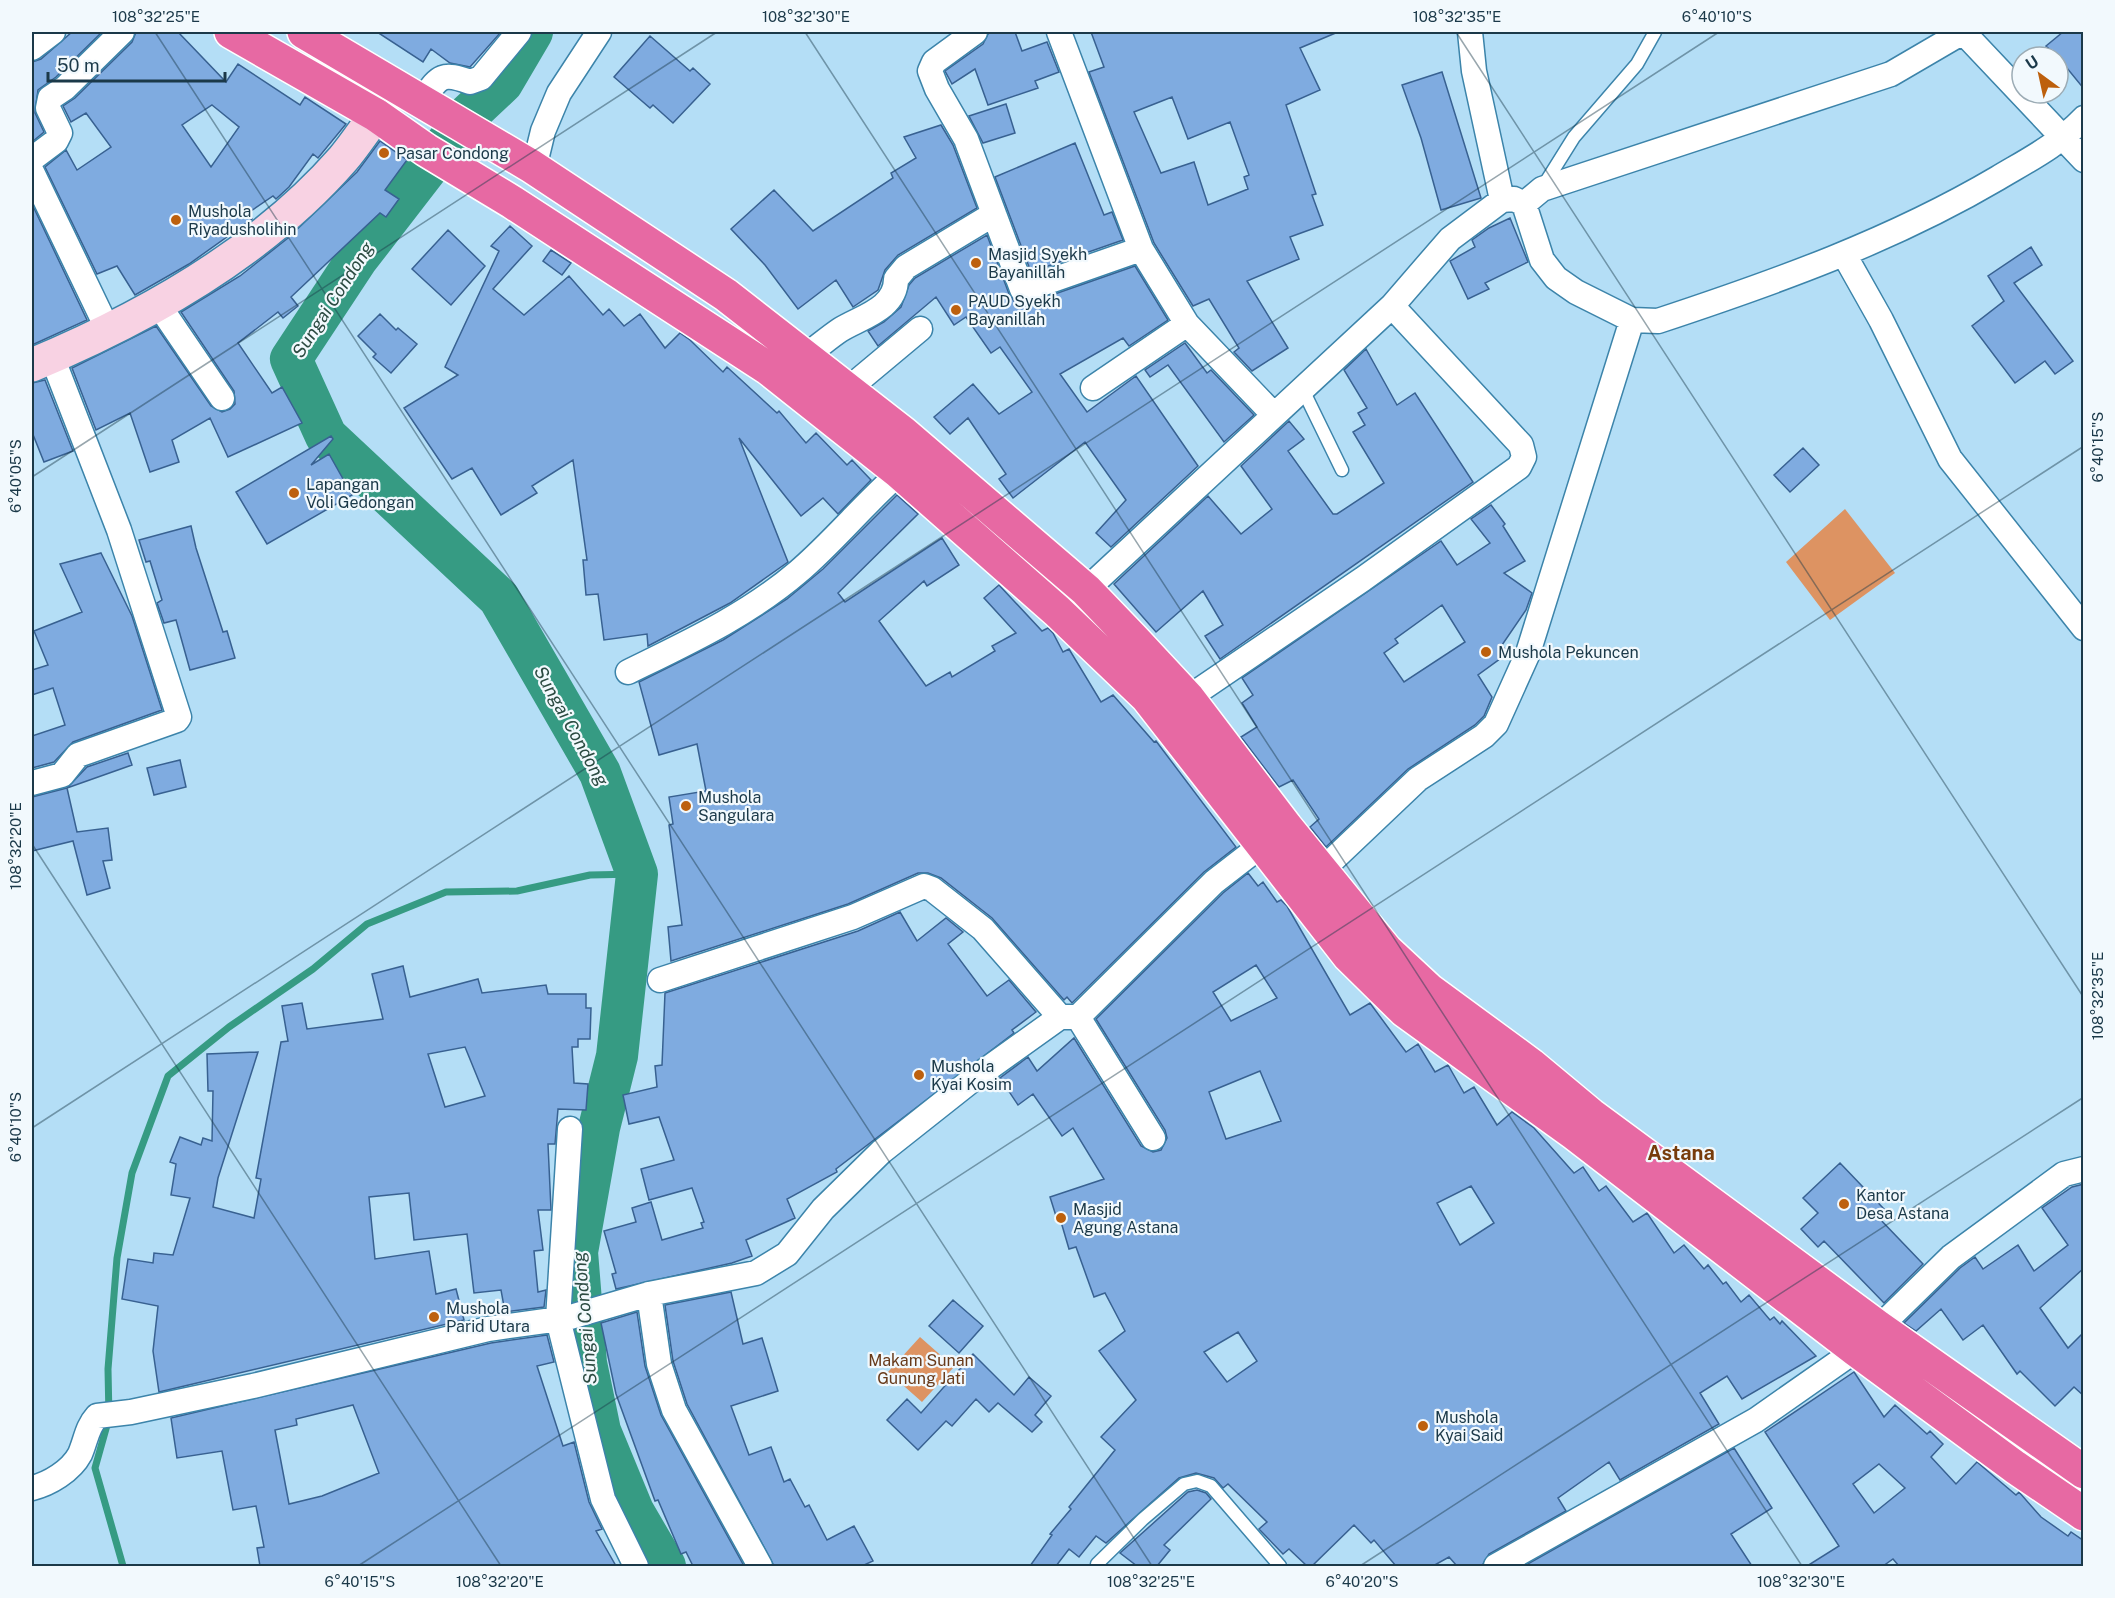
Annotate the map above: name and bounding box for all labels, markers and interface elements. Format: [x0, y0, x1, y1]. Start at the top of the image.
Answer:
text: 108°32'25"E [112, 8, 200, 25]
text: 108°32'30"E [762, 8, 850, 25]
text: 108°32'35"E [1413, 8, 1501, 25]
text: 6°40'10"S [1682, 8, 1752, 25]
scale bar [48, 45, 225, 83]
north arrow [2010, 45, 2070, 105]
text: U [2022, 52, 2042, 74]
text: 50 m [57, 55, 100, 76]
place label: Pasar Condong [396, 144, 509, 163]
marker: Pasar Condong [377, 146, 391, 160]
place label: Mushola Riyadusholihin [188, 202, 296, 239]
marker: Mushola Riyadusholihin [169, 213, 183, 227]
water label: Sungai Condong [287, 238, 378, 361]
place label: Masjid Syekh Bayanillah [988, 245, 1087, 282]
marker: Masjid Syekh Bayanillah [969, 256, 983, 270]
place label: PAUD Syekh Bayanillah [968, 292, 1061, 329]
marker: PAUD Syekh Bayanillah [949, 303, 963, 317]
text: 6°40'15"S [2089, 412, 2106, 482]
text: 6°40'05"S [7, 439, 24, 513]
place label: Lapangan Voli Gedongan [306, 475, 414, 512]
marker: Lapangan Voli Gedongan [287, 486, 301, 500]
place label: Mushola Pekuncen [1498, 643, 1639, 662]
marker: Mushola Pekuncen [1479, 645, 1493, 659]
water label: Sungai Condong [530, 662, 613, 789]
place label: Mushola Sangulara [698, 788, 774, 825]
marker: Mushola Sangulara [679, 799, 693, 813]
text: 108°32'20"E [7, 802, 24, 890]
text: 108°32'35"E [2089, 952, 2106, 1040]
place label: Mushola Kyai Kosim [931, 1057, 1012, 1094]
marker: Mushola Kyai Kosim [912, 1068, 926, 1082]
text: 6°40'10"S [7, 1092, 24, 1162]
district label: Astana [1647, 1141, 1715, 1165]
place label: Kantor Desa Astana [1856, 1186, 1949, 1223]
marker: Kantor Desa Astana [1837, 1197, 1851, 1211]
place label: Masjid Agung Astana [1073, 1200, 1178, 1237]
marker: Masjid Agung Astana [1054, 1211, 1068, 1225]
water label: Sungai Condong [568, 1250, 601, 1385]
place label: Mushola Parid Utara [446, 1299, 530, 1336]
marker: Mushola Parid Utara [427, 1310, 441, 1324]
park label: Makam Sunan Gunung Jati [868, 1351, 974, 1388]
place label: Mushola Kyai Said [1435, 1408, 1503, 1445]
marker: Mushola Kyai Said [1416, 1419, 1430, 1433]
text: 6°40'15"S [325, 1573, 395, 1590]
text: 108°32'20"E [456, 1573, 544, 1590]
text: 108°32'25"E [1107, 1573, 1195, 1590]
text: 6°40'20"S [1325, 1573, 1399, 1590]
text: 108°32'30"E [1757, 1573, 1845, 1590]

